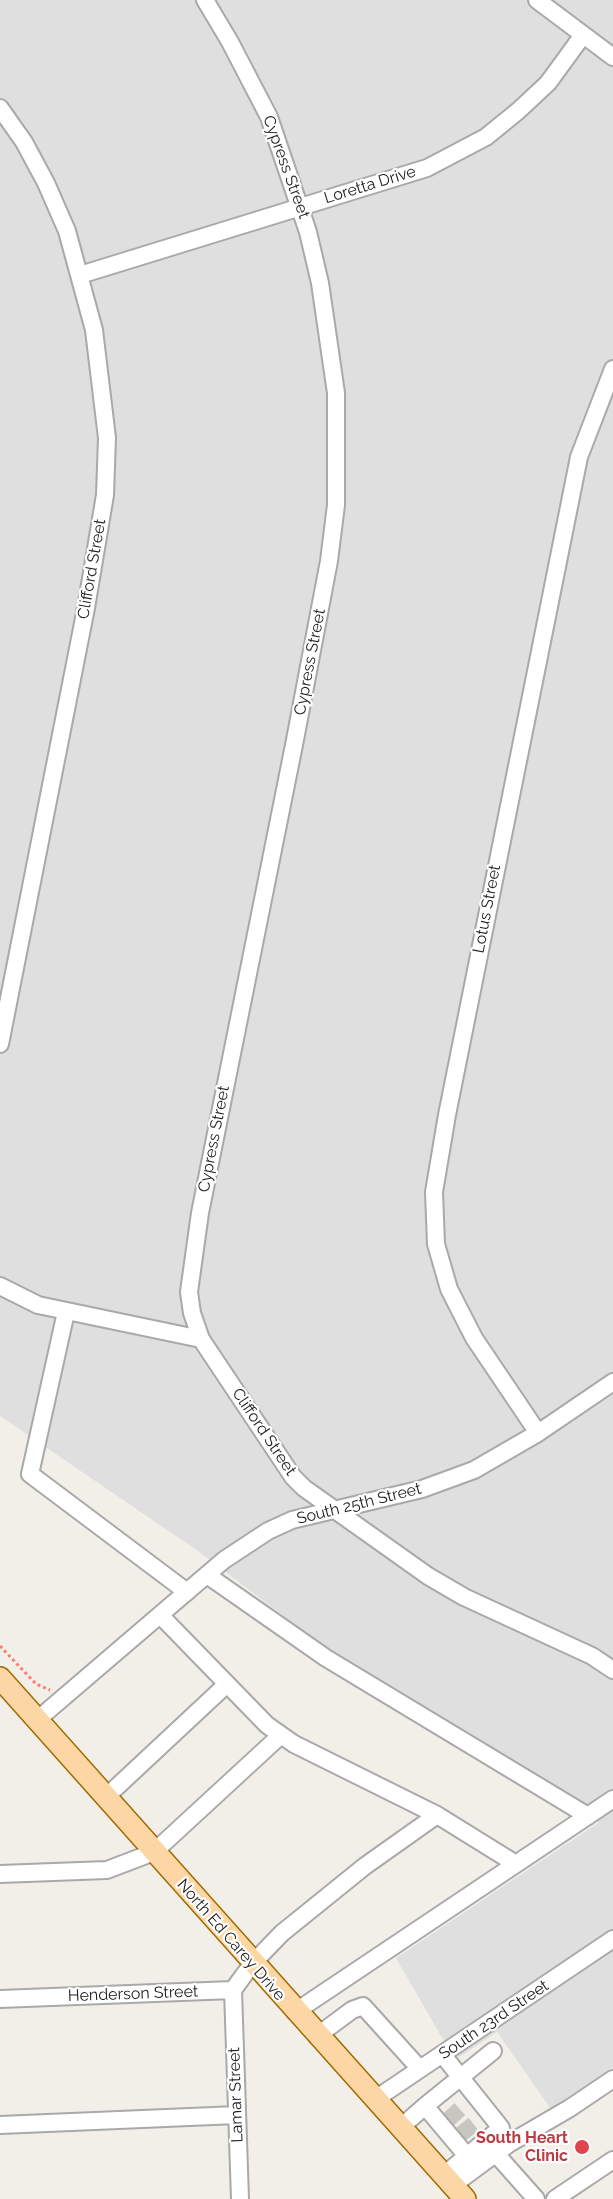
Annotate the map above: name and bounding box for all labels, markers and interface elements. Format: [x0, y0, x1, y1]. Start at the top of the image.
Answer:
street label: Cypress Street [258, 113, 314, 221]
street label: Loretta Drive [322, 162, 418, 208]
street label: Clifford Street [74, 518, 110, 620]
street label: Cypress Street [290, 607, 330, 717]
street label: Lotus Street [469, 863, 505, 955]
street label: Cypress Street [194, 1084, 234, 1194]
street label: Clifford Street [228, 1385, 300, 1479]
street label: South 25th Street [295, 1479, 423, 1529]
street label: North Ed Carey Drive [173, 1875, 289, 2005]
street label: South 23rd Street [436, 1976, 552, 2064]
street label: Henderson Street [68, 1982, 198, 2006]
street label: Lamar Street [225, 2047, 247, 2143]
place label: South Heart Clinic [476, 2128, 568, 2166]
marker: South Heart Clinic [573, 2138, 591, 2156]

